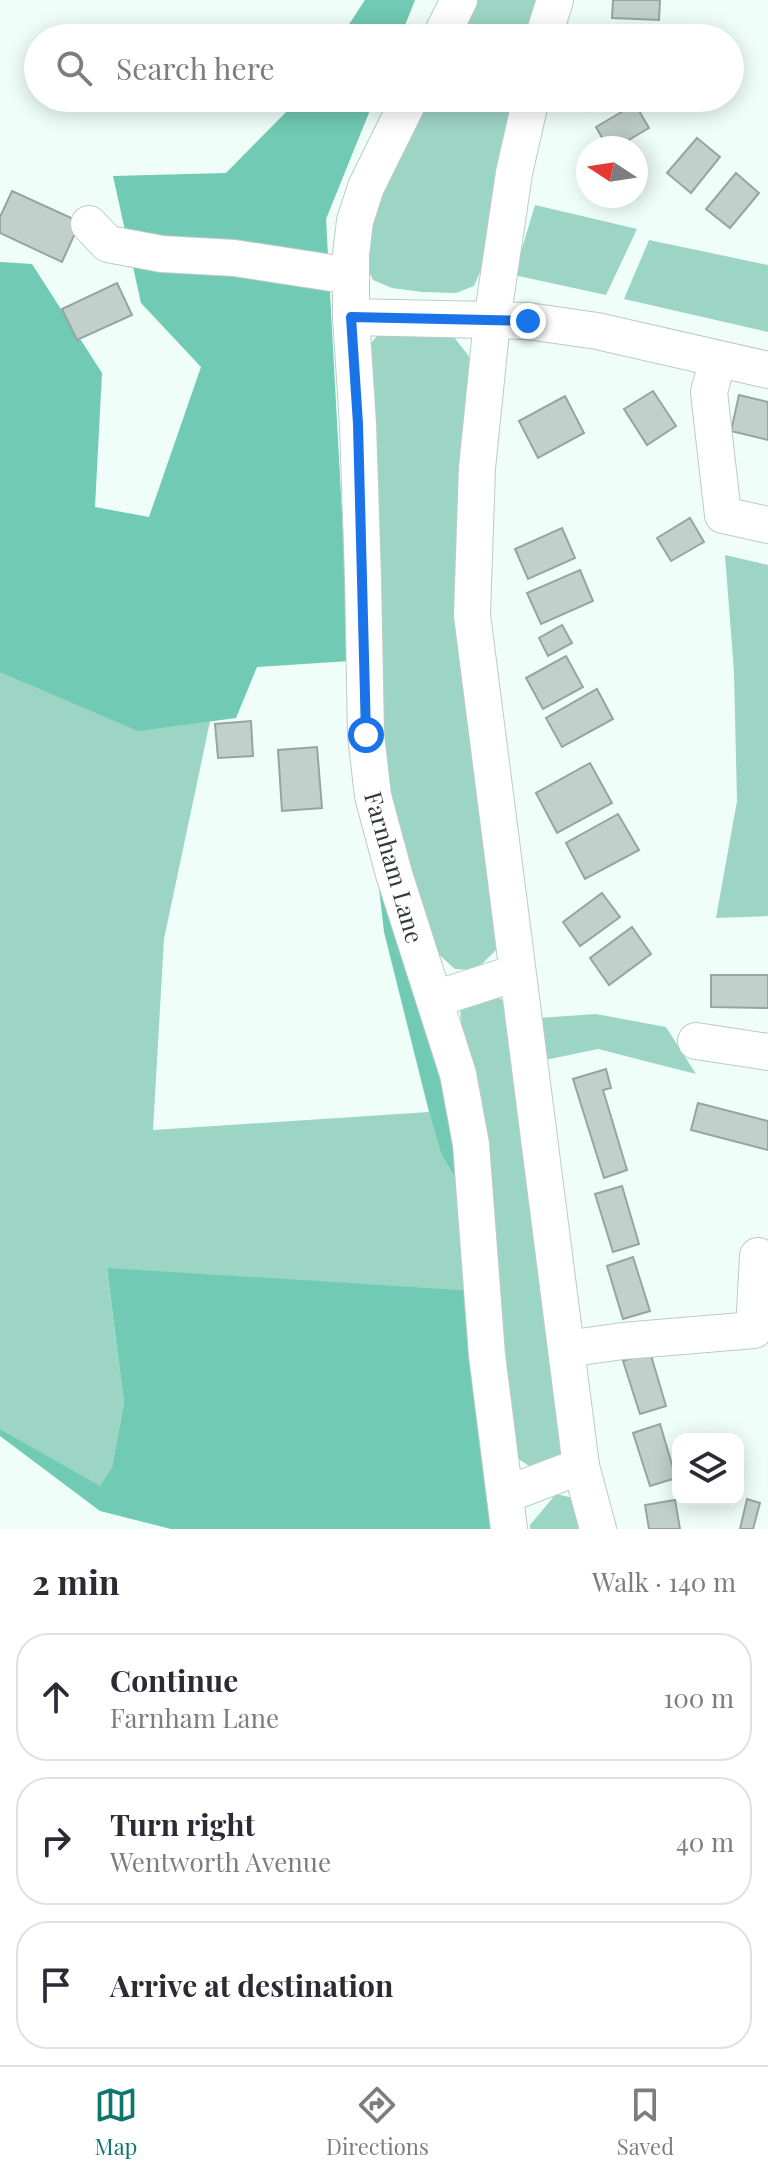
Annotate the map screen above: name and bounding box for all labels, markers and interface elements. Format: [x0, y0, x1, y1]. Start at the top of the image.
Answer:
search box [24, 24, 744, 112]
icon: search [52, 46, 96, 90]
text: Search here [116, 48, 275, 88]
north arrow [576, 136, 648, 208]
route end [510, 303, 546, 339]
route start [348, 717, 384, 753]
street label: Farnham Lane [358, 788, 432, 946]
map controls [672, 1433, 744, 1505]
button: layers [672, 1433, 744, 1505]
text: 2 min [32, 1558, 120, 1604]
text: Walk · 140 m [592, 1564, 736, 1599]
text: Continue [110, 1660, 238, 1700]
icon: ahead [34, 1675, 78, 1719]
text: 100 m [664, 1680, 734, 1715]
text: Farnham Lane [110, 1700, 279, 1735]
text: Turn right [110, 1804, 255, 1844]
icon: right [34, 1819, 78, 1863]
text: 40 m [676, 1824, 734, 1859]
text: Wentworth Avenue [110, 1844, 331, 1879]
icon: arrive [34, 1963, 78, 2007]
text: Arrive at destination [110, 1965, 393, 2005]
tab: Map [94, 2083, 138, 2161]
tab: Directions [326, 2083, 429, 2161]
tab: Saved [617, 2083, 674, 2161]

